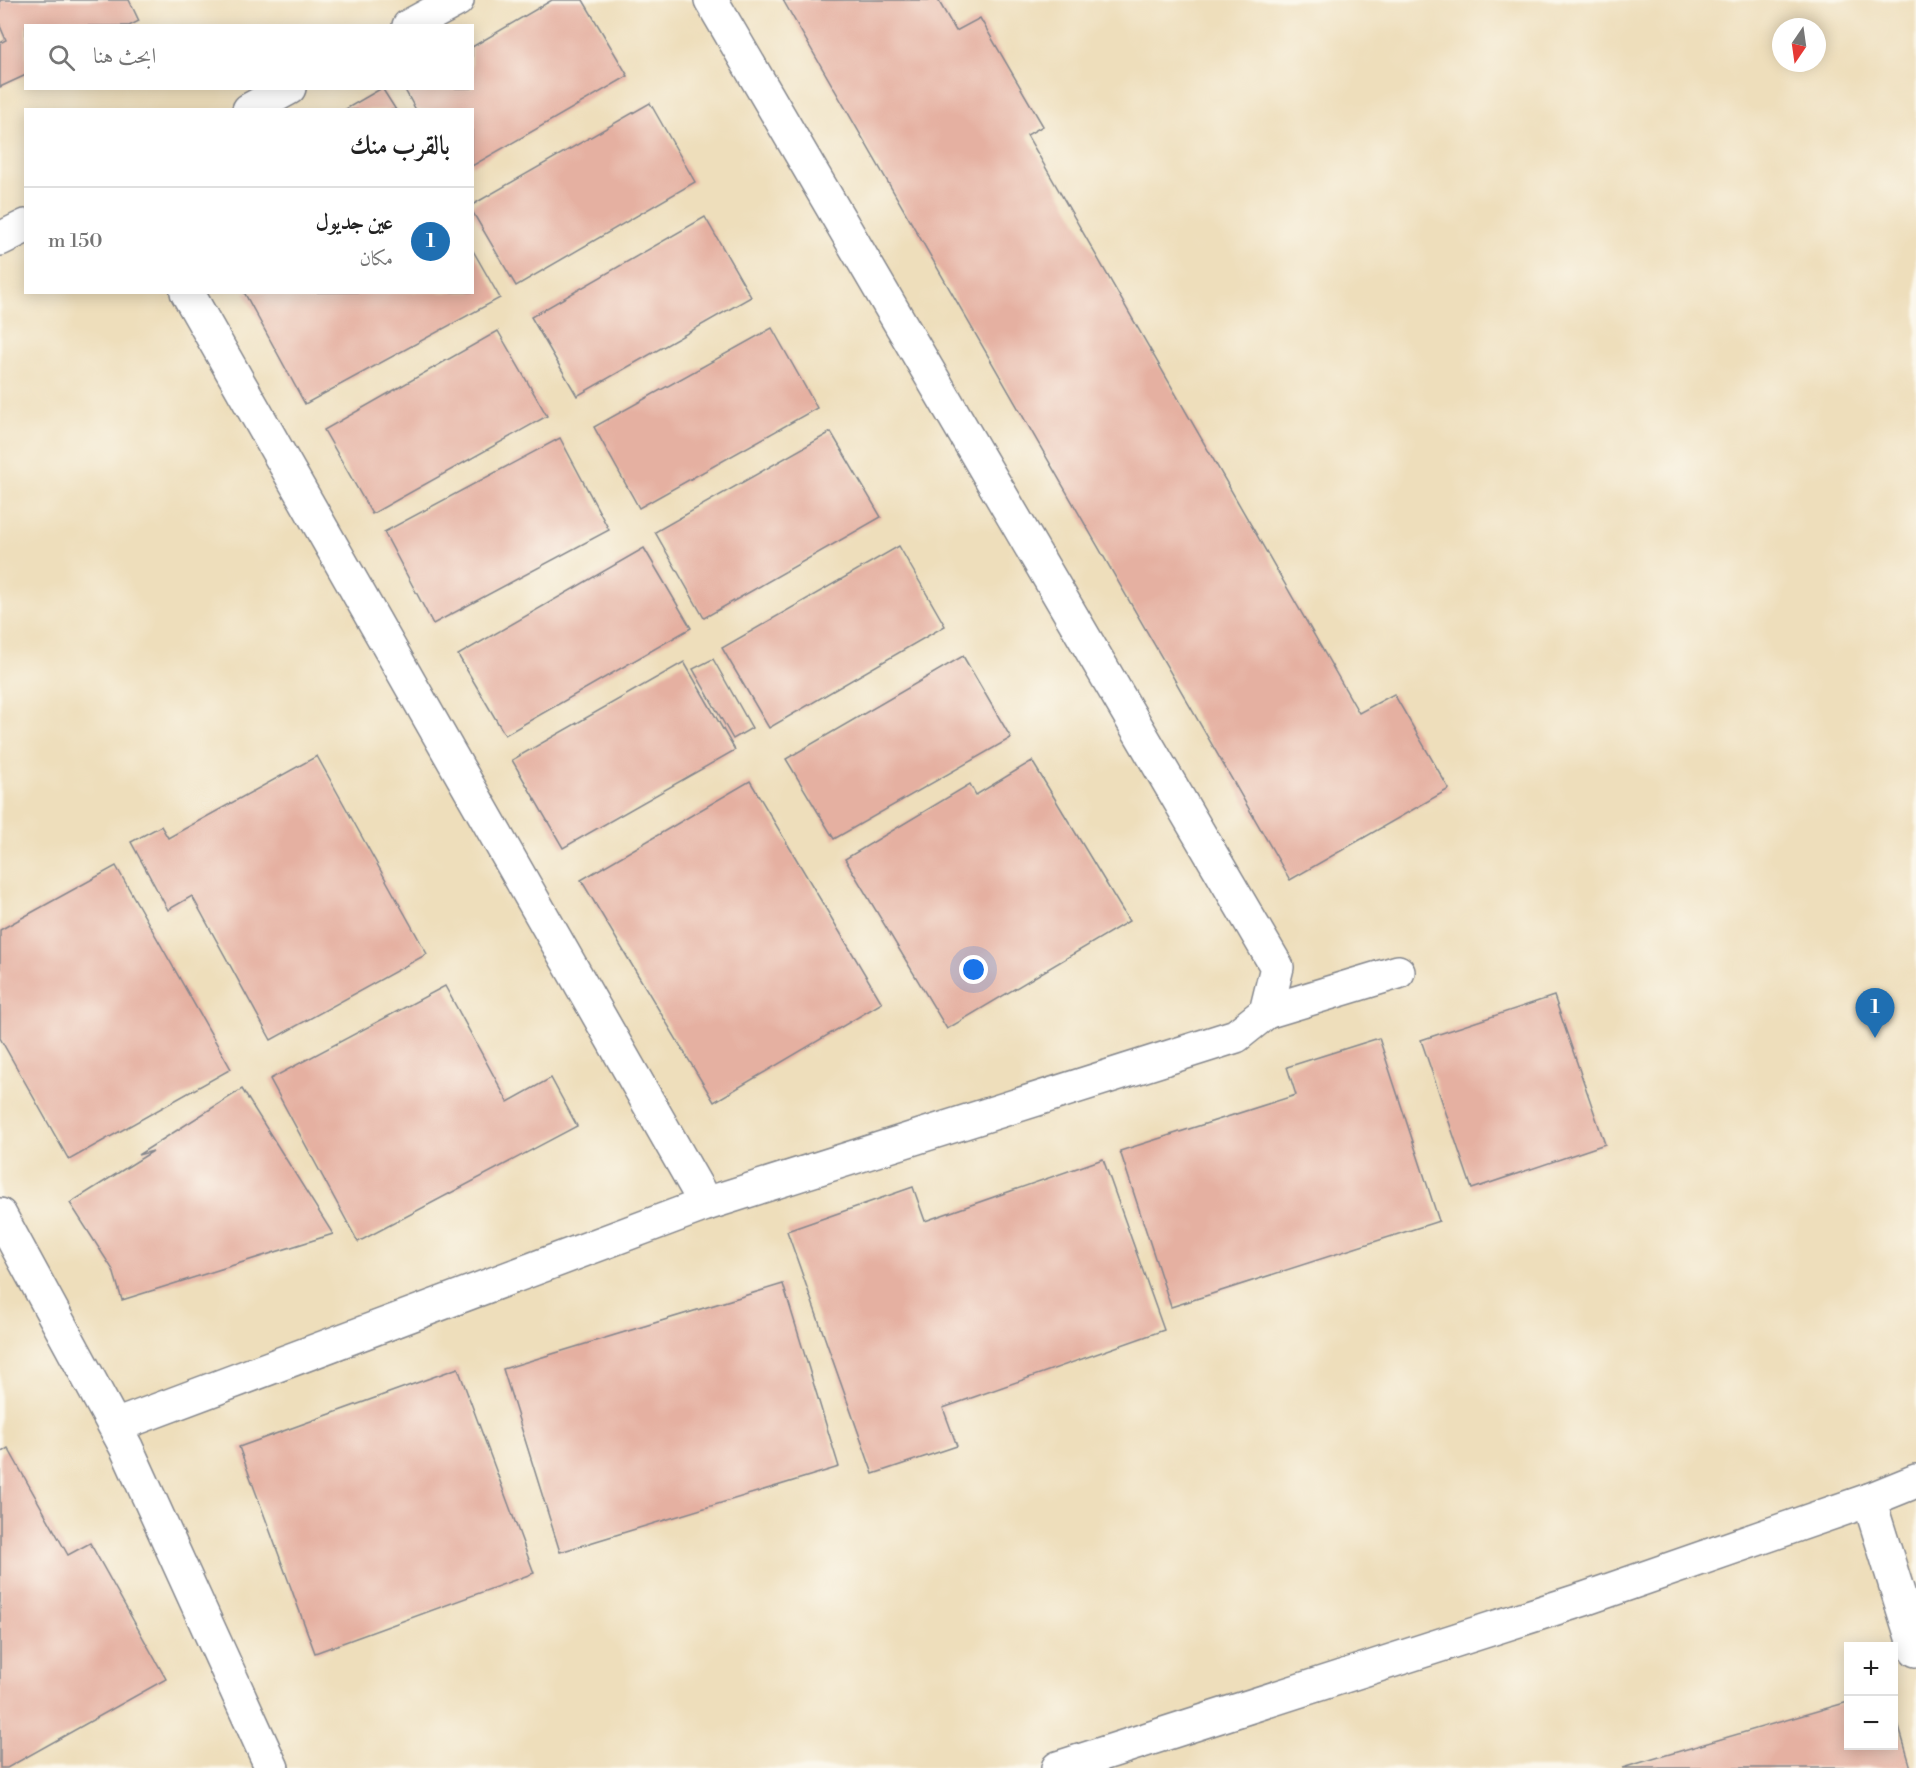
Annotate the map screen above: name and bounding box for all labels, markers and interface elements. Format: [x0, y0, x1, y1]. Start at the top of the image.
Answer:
north arrow [1772, 18, 1826, 72]
search box [24, 24, 474, 90]
icon: search [45, 41, 78, 74]
text: ابحث هنا [93, 43, 156, 70]
text: بالقرب منك [350, 130, 450, 162]
text: عين جديول [315, 209, 393, 236]
text: 150 m [48, 229, 103, 254]
text: 1 [426, 229, 435, 254]
text: مكان [359, 247, 393, 272]
your location [959, 955, 988, 984]
pin: 1 [1856, 988, 1894, 1038]
map controls [1844, 1642, 1898, 1750]
button: + [1844, 1642, 1898, 1696]
button: − [1844, 1696, 1898, 1750]

